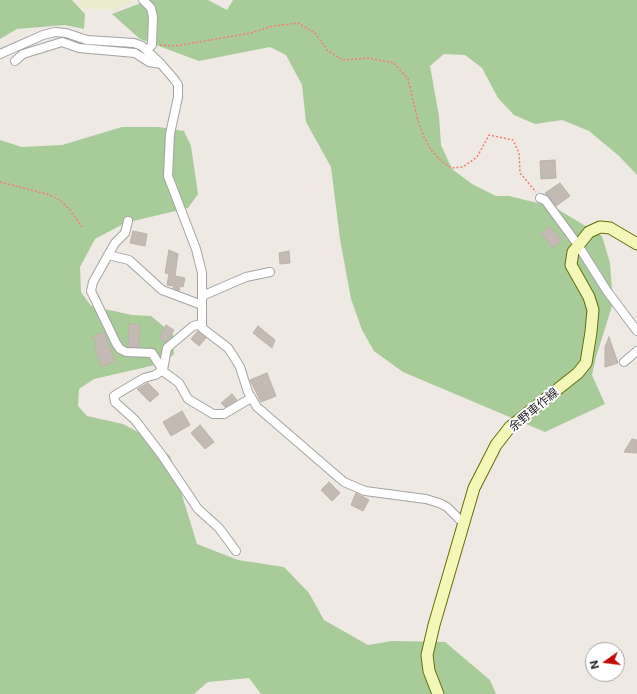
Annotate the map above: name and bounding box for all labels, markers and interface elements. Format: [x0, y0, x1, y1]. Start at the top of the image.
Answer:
street label: 余野車作線 [506, 385, 562, 435]
north arrow [585, 642, 625, 682]
text: N [587, 659, 602, 670]

